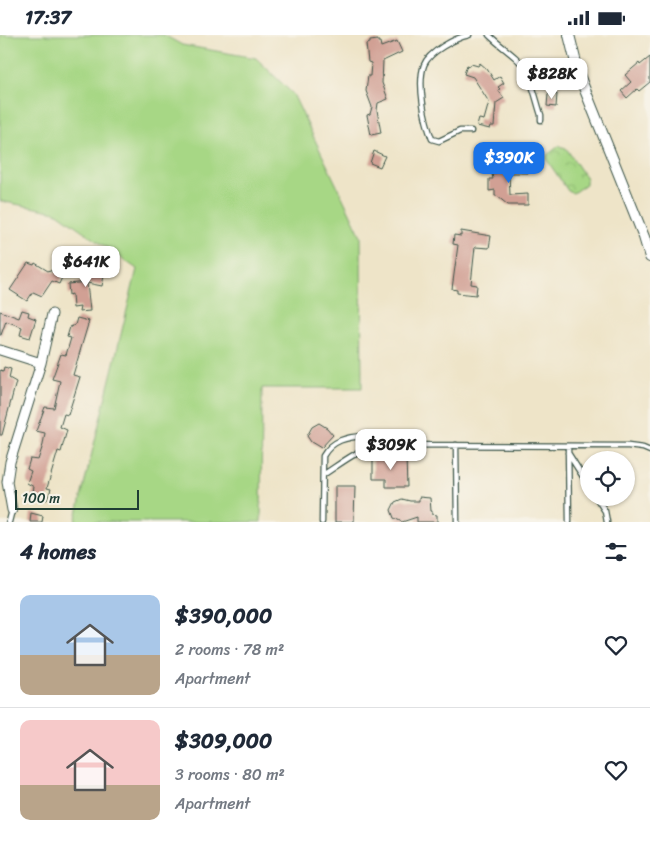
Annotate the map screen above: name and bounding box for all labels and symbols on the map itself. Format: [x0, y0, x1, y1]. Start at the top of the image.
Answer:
pin: $828K [517, 57, 587, 100]
pin: $390K [474, 141, 544, 184]
pin: $641K [51, 245, 121, 288]
pin: $309K [356, 429, 426, 471]
scale bar [15, 487, 139, 510]

